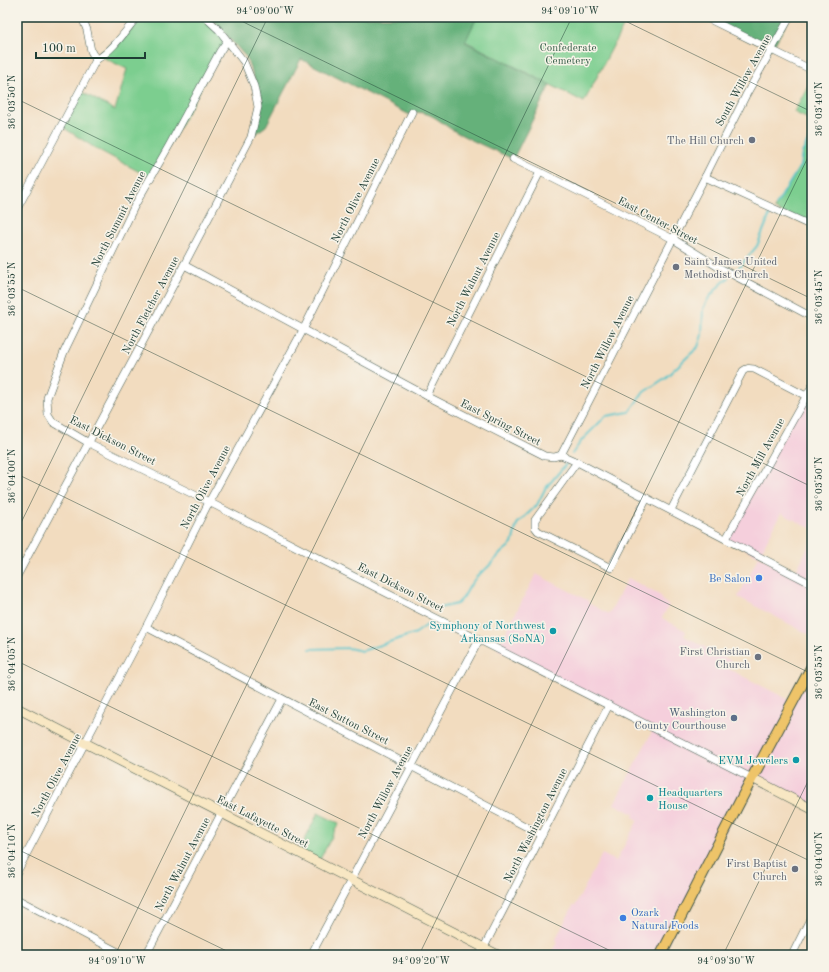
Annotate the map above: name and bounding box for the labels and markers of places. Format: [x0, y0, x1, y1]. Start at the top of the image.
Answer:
marker: The Hill Church [747, 135, 757, 145]
place label: The Hill Church [667, 136, 744, 147]
place label: Saint James United Methodist Church [684, 257, 778, 281]
marker: Saint James United Methodist Church [671, 262, 681, 272]
marker: Be Salon [754, 573, 764, 583]
place label: Be Salon [709, 574, 751, 585]
place label: Symphony of Northwest Arkansas (SoNA) [430, 621, 545, 645]
marker: Symphony of Northwest Arkansas (SoNA) [548, 626, 558, 636]
place label: First Christian Church [680, 647, 750, 671]
marker: First Christian Church [753, 652, 763, 662]
place label: Washington County Courthouse [634, 708, 726, 732]
marker: Washington County Courthouse [729, 713, 739, 723]
marker: EVM Jewelers [791, 755, 801, 765]
place label: EVM Jewelers [718, 756, 788, 767]
place label: Headquarters House [658, 788, 723, 812]
marker: Headquarters House [645, 793, 655, 803]
place label: First Baptist Church [726, 859, 787, 883]
marker: First Baptist Church [790, 864, 800, 874]
place label: Ozark Natural Foods [631, 908, 699, 932]
marker: Ozark Natural Foods [618, 913, 628, 923]

